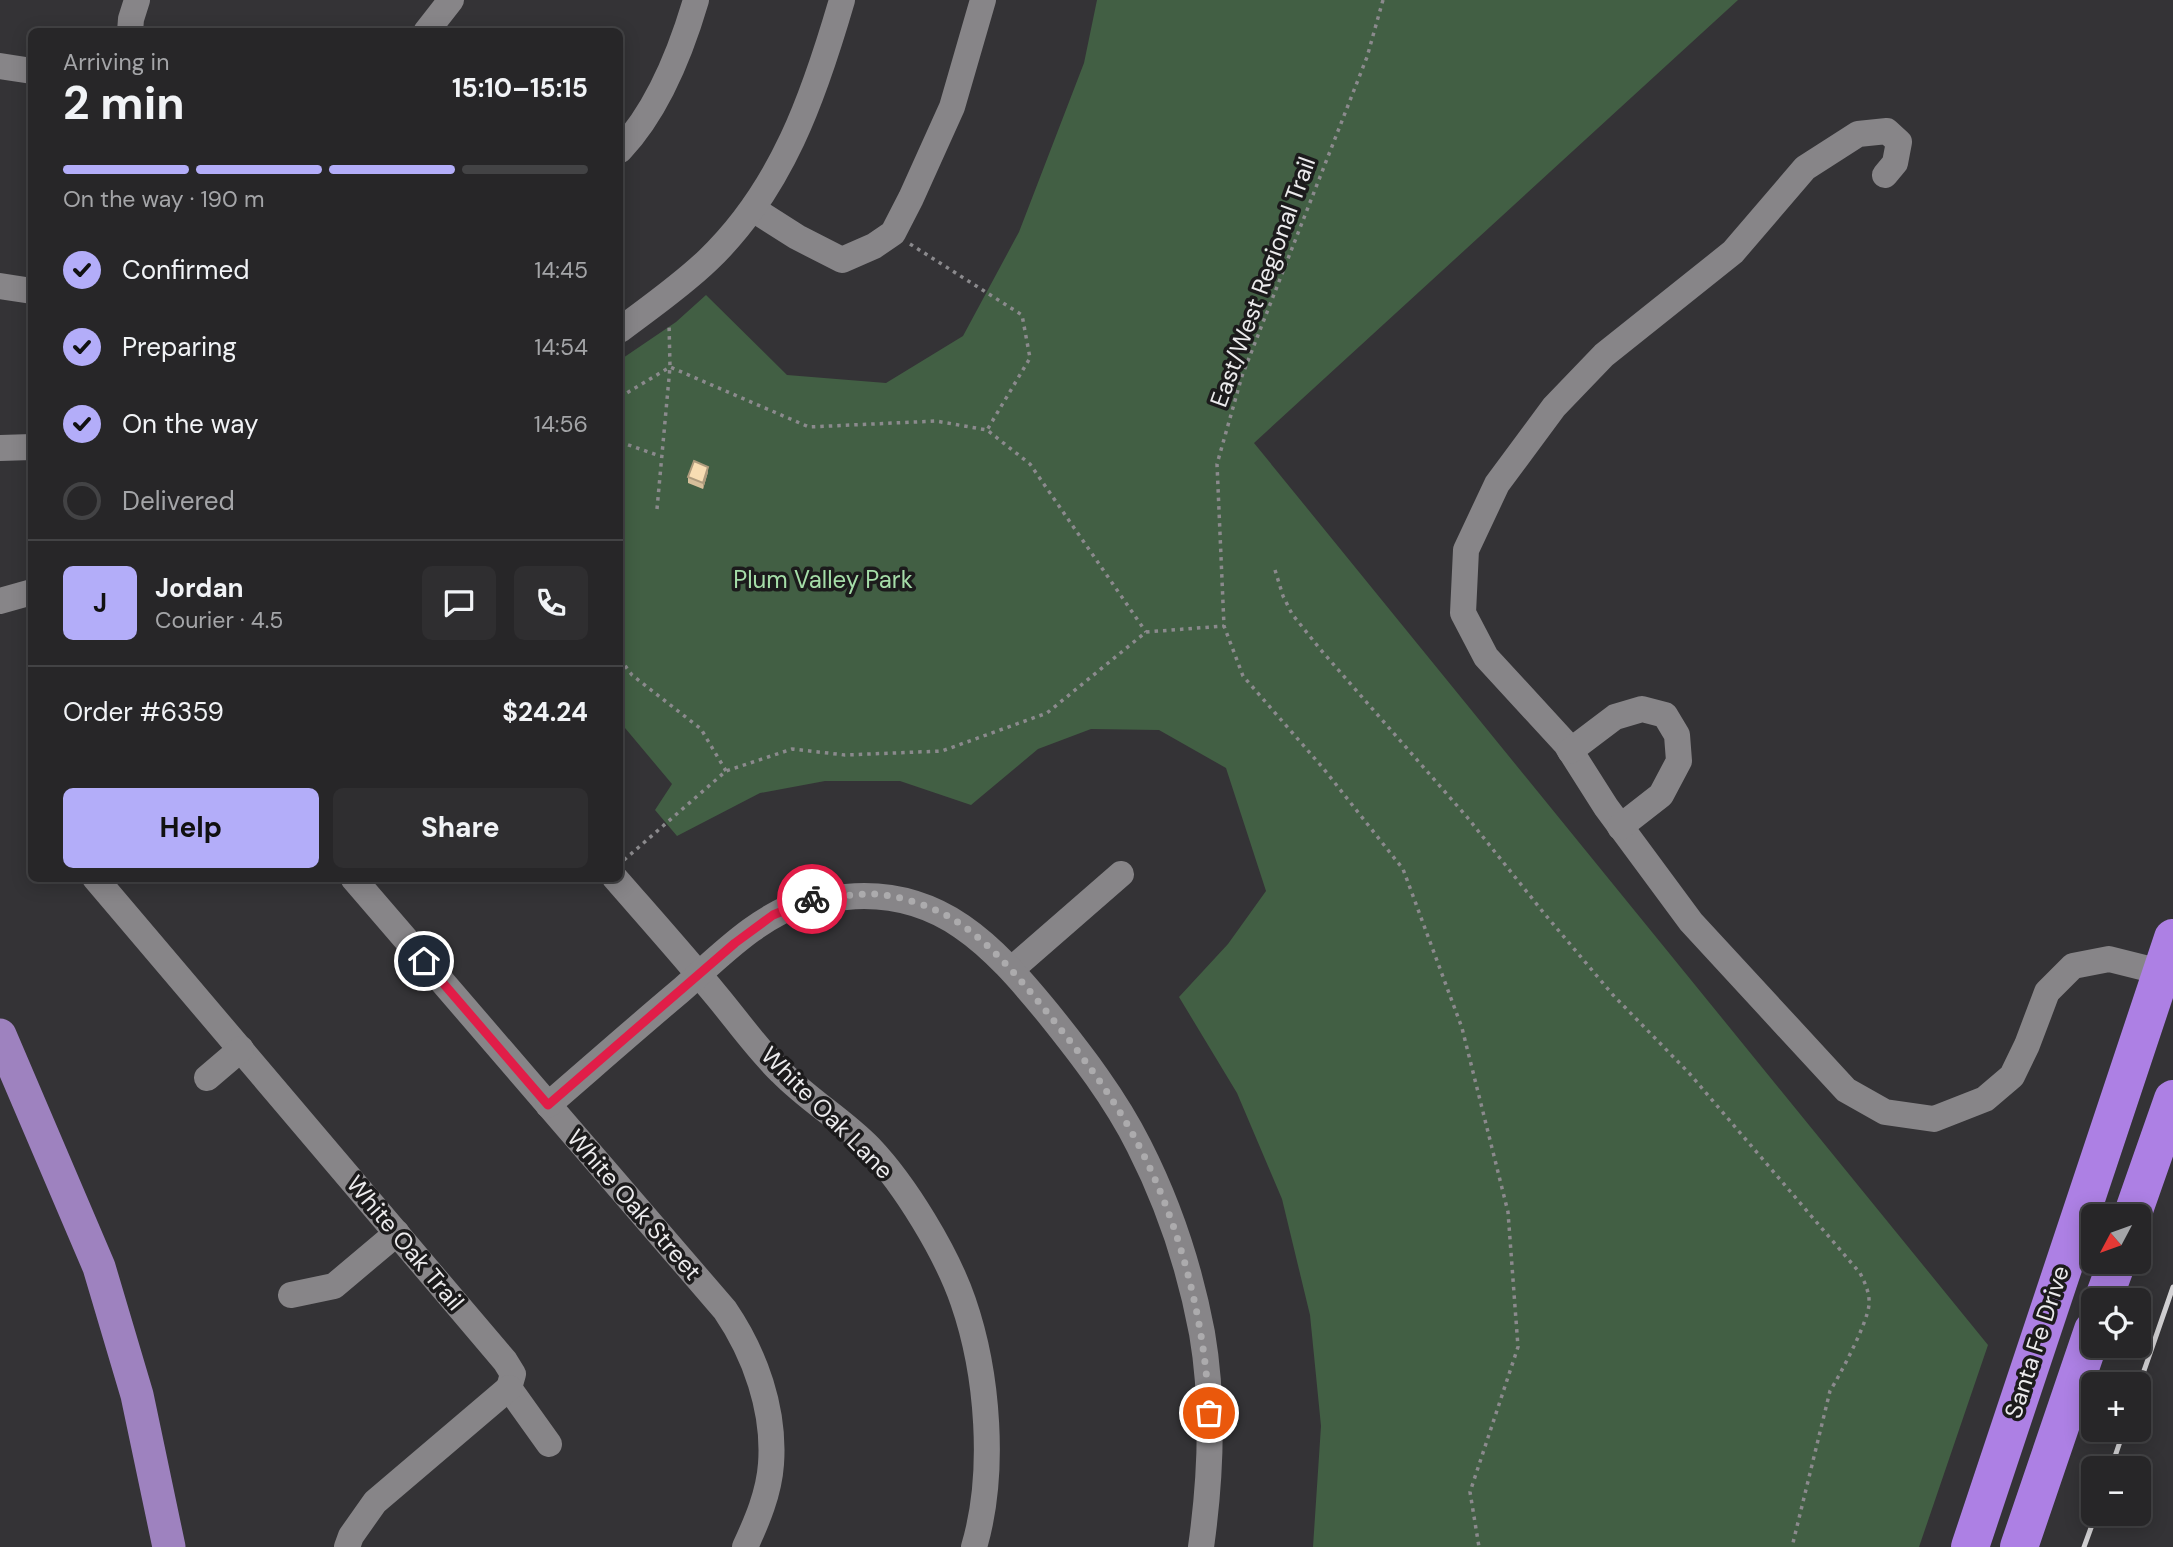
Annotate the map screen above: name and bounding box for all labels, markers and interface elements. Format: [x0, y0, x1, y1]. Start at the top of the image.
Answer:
text: Arriving in [63, 47, 169, 77]
text: 15:10–15:15 [452, 71, 588, 105]
text: 2 min [63, 73, 185, 133]
street label: East/West Regional Trail [1203, 152, 1322, 411]
text: On the way · 190 m [63, 184, 264, 214]
icon: check [63, 251, 101, 289]
text: Confirmed [122, 253, 249, 287]
text: 14:45 [534, 255, 588, 285]
icon: check [63, 328, 101, 366]
text: Preparing [122, 330, 237, 364]
text: 14:54 [534, 332, 588, 362]
icon: check [63, 405, 101, 443]
text: On the way [122, 407, 258, 441]
text: 14:56 [534, 409, 588, 439]
text: Delivered [122, 484, 235, 518]
park label: Plum Valley Park [733, 564, 913, 595]
button: chat [422, 566, 496, 640]
button: phone [514, 566, 588, 640]
text: Jordan [155, 571, 244, 605]
text: J [93, 586, 107, 620]
text: Courier · 4.5 [155, 605, 283, 635]
text: Order #6359 [63, 695, 224, 729]
text: $24.24 [502, 695, 588, 729]
button: Help [63, 788, 319, 868]
button: Share [333, 788, 588, 868]
courier [777, 864, 847, 934]
icon: bike [793, 880, 831, 918]
pin [394, 931, 454, 991]
icon: home [405, 942, 443, 980]
street label: White Oak Lane [754, 1040, 900, 1186]
street label: White Oak Street [560, 1123, 708, 1287]
street label: White Oak Trail [340, 1169, 471, 1317]
north arrow [2081, 1204, 2151, 1274]
map controls [2081, 1204, 2151, 1526]
street label: Santa Fe Drive [1997, 1262, 2076, 1422]
button: locate [2081, 1288, 2151, 1358]
button: + [2081, 1372, 2151, 1442]
pin [1179, 1383, 1239, 1443]
icon: bag [1190, 1394, 1228, 1432]
button: − [2081, 1456, 2151, 1526]

